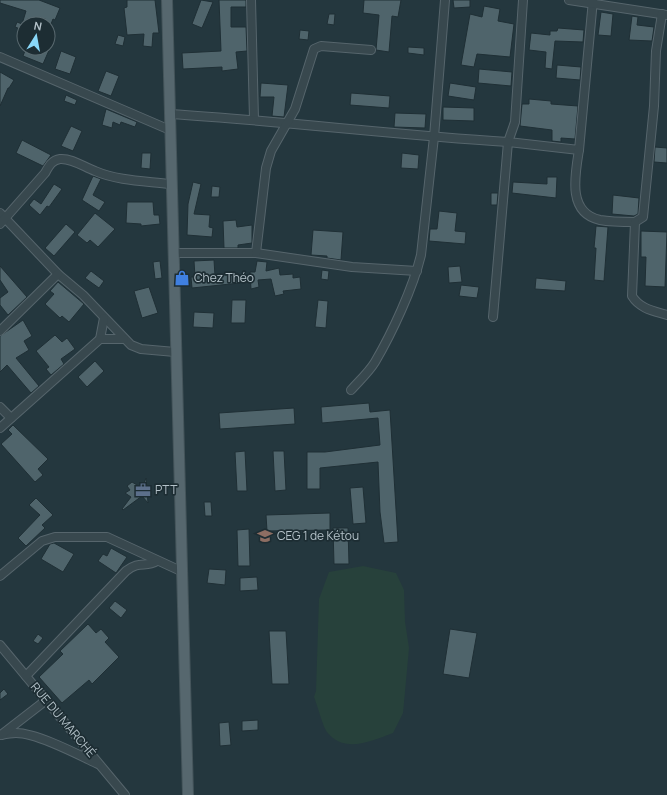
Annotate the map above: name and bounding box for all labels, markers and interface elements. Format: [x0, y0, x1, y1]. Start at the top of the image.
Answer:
north arrow [16, 16, 56, 56]
text: N [33, 18, 43, 34]
shop icon: Chez Théo [173, 269, 191, 287]
place label: Chez Théo [194, 269, 254, 286]
office icon: PTT [134, 481, 152, 499]
place label: PTT [155, 481, 178, 498]
school or university icon: CEG 1 de Kétou [256, 527, 274, 545]
place label: CEG 1 de Kétou [277, 527, 359, 544]
street label: RUE DU MARCHÉ [27, 679, 100, 761]

